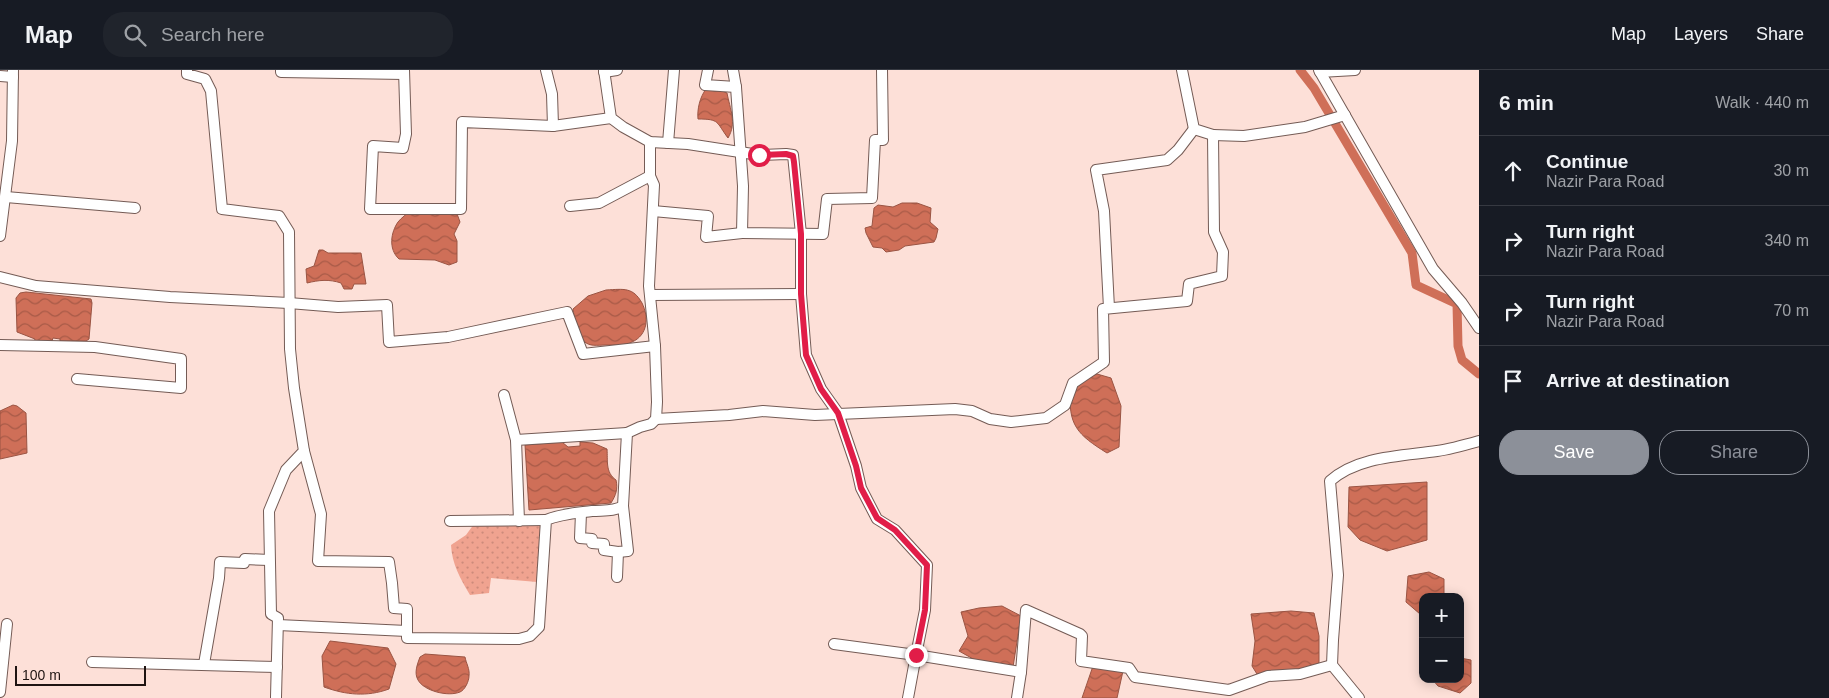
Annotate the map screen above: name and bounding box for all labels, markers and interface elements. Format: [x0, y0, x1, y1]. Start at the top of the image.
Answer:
search box [103, 12, 453, 57]
text: Map [25, 21, 73, 48]
icon: search [121, 21, 149, 49]
text: Search here [161, 24, 265, 45]
text: Map [1611, 24, 1646, 44]
text: Layers [1674, 24, 1728, 44]
text: Share [1756, 24, 1804, 44]
text: 6 min [1499, 91, 1554, 114]
text: Walk · 440 m [1715, 94, 1809, 111]
route start [748, 144, 771, 167]
text: Continue [1546, 151, 1628, 172]
icon: ahead [1499, 157, 1527, 185]
text: 30 m [1773, 162, 1809, 179]
text: Nazir Para Road [1546, 173, 1664, 190]
text: Turn right [1546, 221, 1634, 242]
icon: right [1499, 227, 1527, 255]
text: 340 m [1765, 232, 1809, 249]
text: Nazir Para Road [1546, 243, 1664, 260]
text: Turn right [1546, 291, 1634, 312]
icon: right [1499, 297, 1527, 325]
text: 70 m [1773, 302, 1809, 319]
text: Nazir Para Road [1546, 313, 1664, 330]
icon: arrive [1499, 367, 1527, 395]
text: Arrive at destination [1546, 370, 1730, 391]
button: Save [1499, 430, 1649, 475]
button: Share [1659, 430, 1809, 475]
map controls [1419, 593, 1464, 683]
button: + [1419, 593, 1464, 638]
button: − [1419, 638, 1464, 683]
route end [905, 644, 928, 667]
scale bar [15, 663, 146, 686]
text: 100 m [22, 667, 61, 683]

